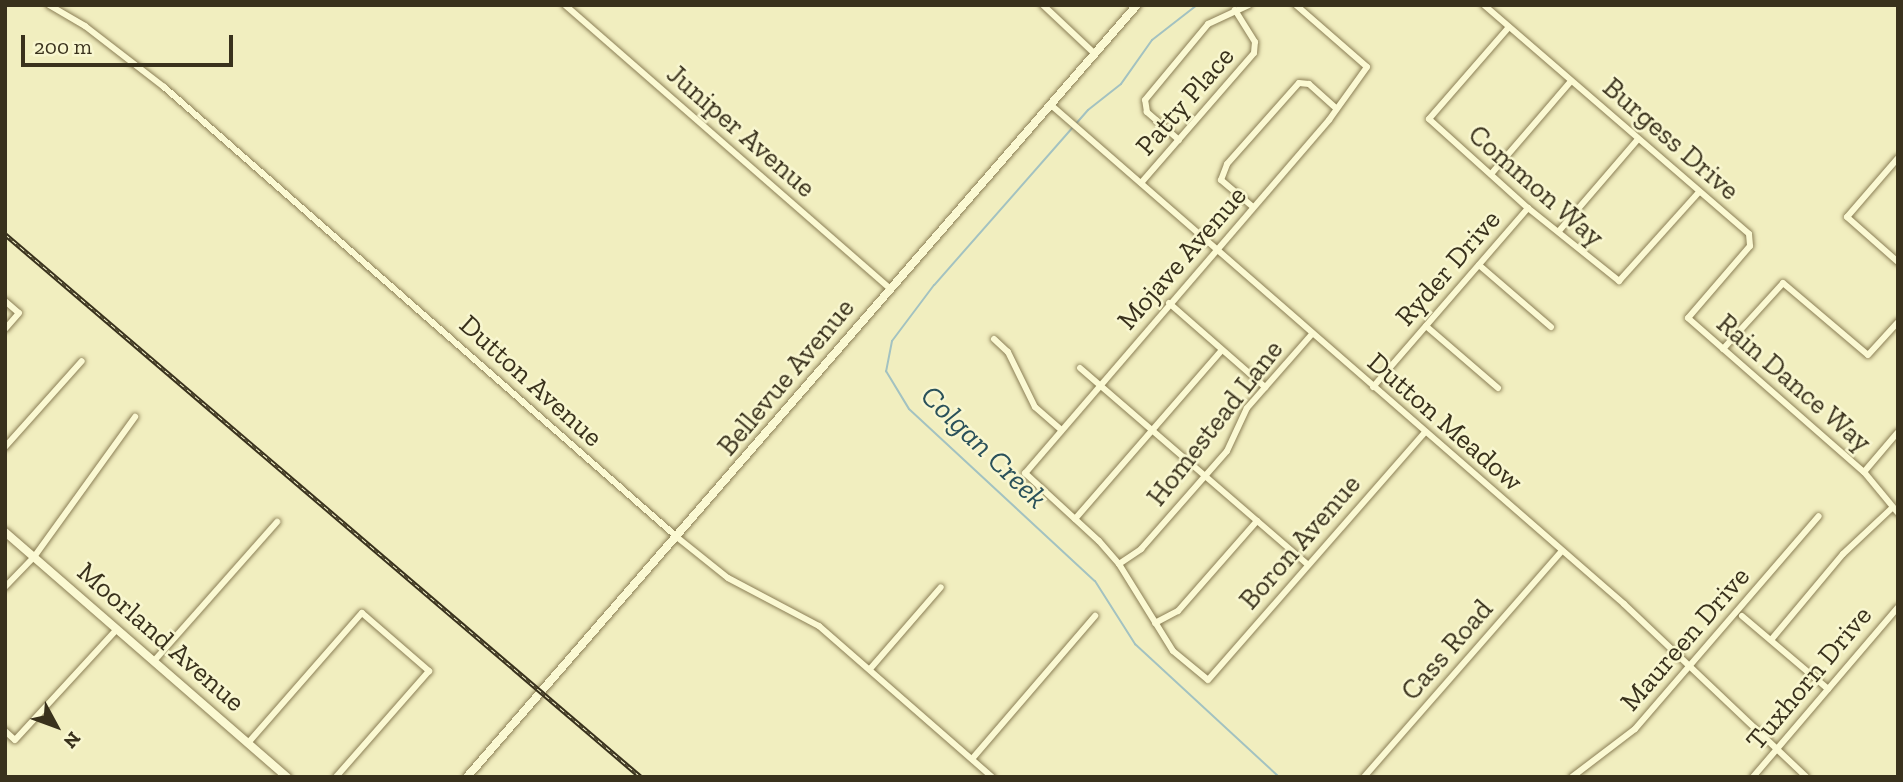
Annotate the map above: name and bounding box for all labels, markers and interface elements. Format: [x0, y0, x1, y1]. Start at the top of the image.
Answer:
scale bar [24, 21, 236, 65]
text: 200 m [34, 34, 92, 59]
street label: Patty Place [1128, 39, 1242, 163]
street label: Juniper Avenue [659, 57, 823, 205]
street label: Burgess Drive [1596, 71, 1746, 207]
street label: Common Way [1461, 118, 1611, 254]
street label: Mojave Avenue [1110, 179, 1254, 337]
street label: Ryder Drive [1388, 203, 1508, 333]
street label: Bellevue Avenue [710, 291, 862, 463]
street label: Rain Dance Way [1709, 306, 1879, 460]
street label: Dutton Avenue [452, 308, 610, 454]
street label: Homestead Lane [1140, 333, 1290, 513]
street label: Dutton Meadow [1361, 345, 1529, 499]
water label: Colgan Creek [913, 378, 1055, 516]
street label: Boron Avenue [1232, 467, 1368, 617]
street label: Moorland Avenue [70, 555, 252, 719]
street label: Maureen Drive [1613, 560, 1757, 718]
street label: Cass Road [1394, 593, 1500, 707]
street label: Tuxhorn Drive [1739, 599, 1879, 757]
north arrow [21, 691, 91, 761]
text: N [59, 727, 86, 753]

